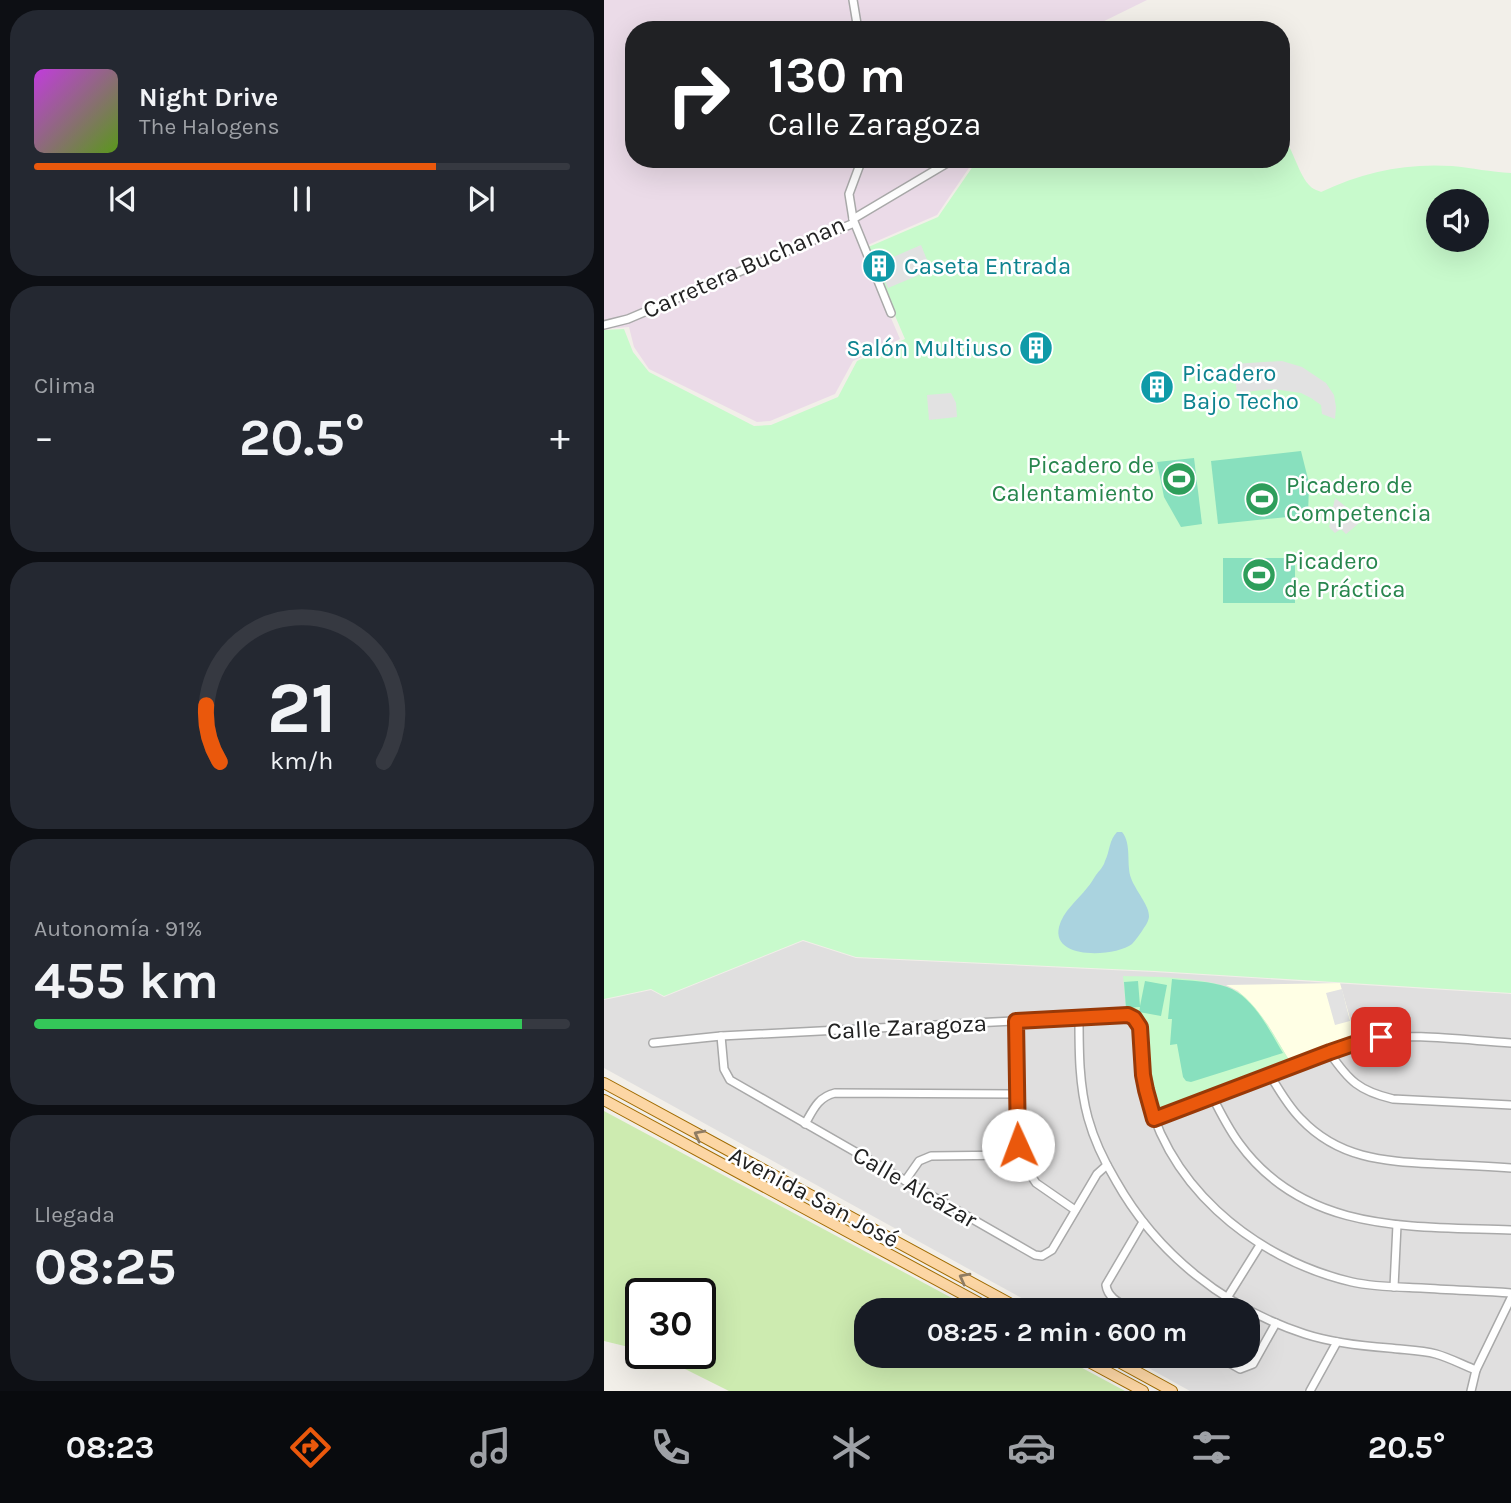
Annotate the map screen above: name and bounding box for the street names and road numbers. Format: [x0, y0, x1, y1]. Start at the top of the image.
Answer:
street label: Carretera Buchanan [639, 210, 849, 324]
street label: Calle Zaragoza [826, 1009, 988, 1045]
street label: Avenida San José [724, 1140, 904, 1254]
street label: Calle Alcázar [848, 1140, 982, 1234]

